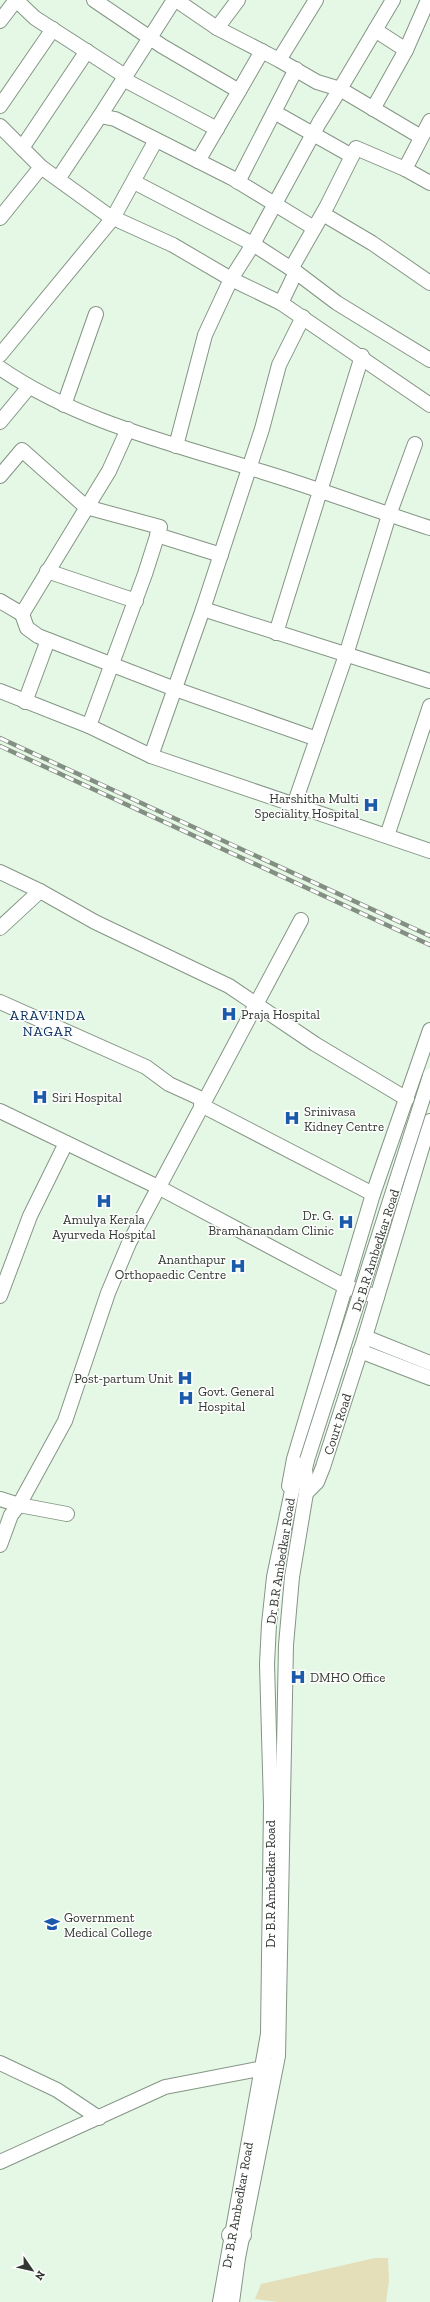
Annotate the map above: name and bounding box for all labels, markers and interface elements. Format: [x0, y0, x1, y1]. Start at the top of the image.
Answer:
place label: Harshitha Multi Speciality Hospital [254, 791, 360, 821]
hospital icon: Harshitha Multi Speciality Hospital [362, 796, 380, 814]
hospital icon: Praja Hospital [220, 1005, 238, 1023]
district label: ARAVINDA NAGAR [10, 1007, 86, 1040]
place label: Praja Hospital [241, 1007, 320, 1023]
hospital icon: Siri Hospital [31, 1088, 49, 1106]
place label: Siri Hospital [52, 1090, 122, 1105]
place label: Srinivasa Kidney Centre [304, 1104, 384, 1134]
hospital icon: Srinivasa Kidney Centre [283, 1109, 301, 1127]
street label: Dr B.R Ambedkar Road [349, 1187, 402, 1313]
hospital icon: Amulya Kerala Ayurveda Hospital [95, 1192, 113, 1210]
place label: Dr. G. Bramhanandam Clinic [208, 1208, 334, 1238]
place label: Amulya Kerala Ayurveda Hospital [52, 1212, 156, 1242]
hospital icon: Dr. G. Bramhanandam Clinic [337, 1213, 355, 1231]
place label: Ananthapur Orthopaedic Centre [115, 1252, 226, 1282]
hospital icon: Ananthapur Orthopaedic Centre [229, 1257, 247, 1275]
hospital icon: Post-partum Unit [176, 1369, 194, 1387]
place label: Post-partum Unit [74, 1371, 173, 1386]
place label: Govt. General Hospital [198, 1384, 275, 1414]
hospital icon: Govt. General Hospital [177, 1389, 195, 1407]
street label: Court Road [321, 1392, 354, 1457]
street label: Dr B.R Ambedkar Road [263, 1497, 298, 1625]
hospital icon: DMHO Office [289, 1668, 307, 1686]
place label: DMHO Office [310, 1670, 385, 1685]
street label: Dr B.R Ambedkar Road [263, 1820, 278, 1948]
place label: Government Medical College [64, 1910, 152, 1940]
school or university icon: Government Medical College [43, 1915, 61, 1933]
street label: Dr B.R Ambedkar Road [219, 2141, 256, 2269]
north arrow [12, 2250, 52, 2290]
text: N [32, 2268, 48, 2283]

